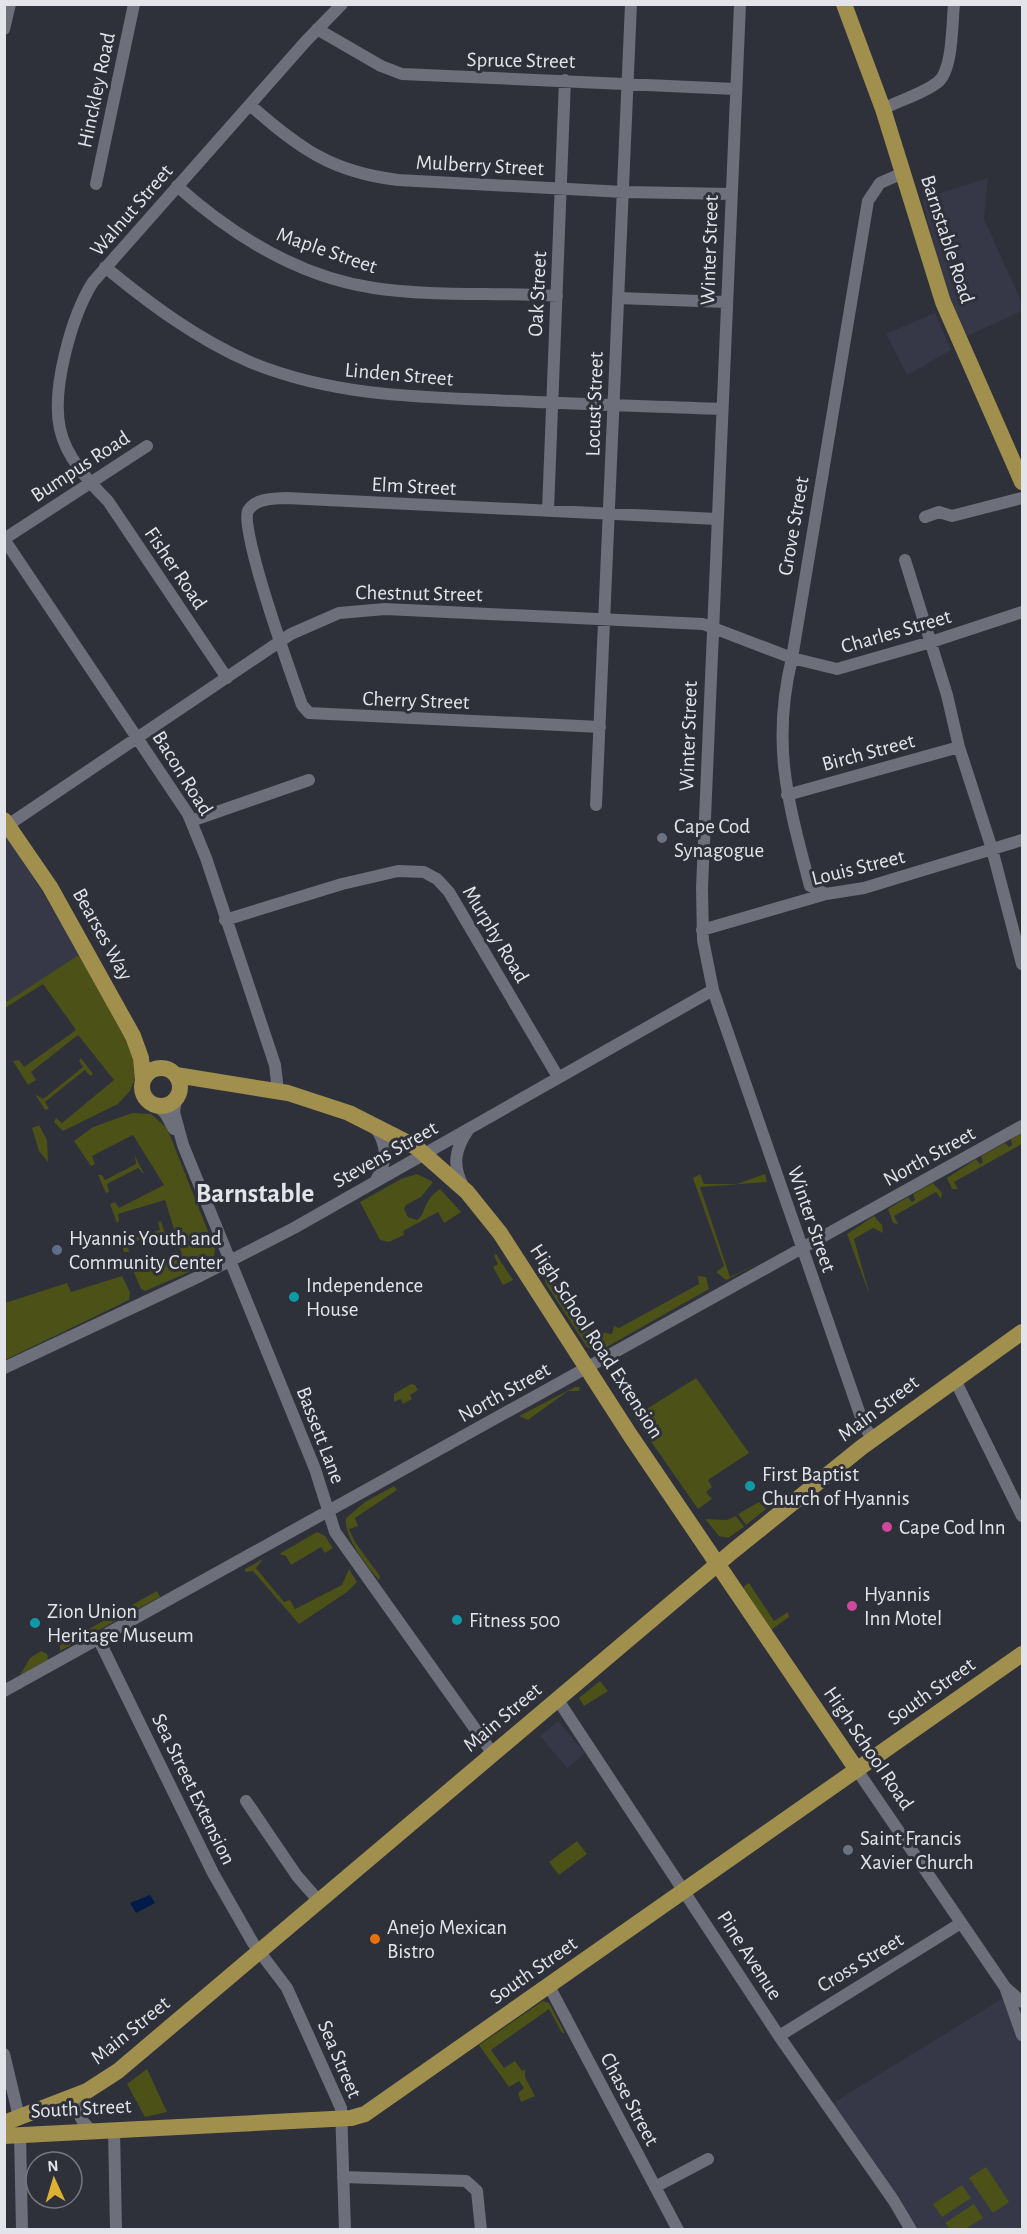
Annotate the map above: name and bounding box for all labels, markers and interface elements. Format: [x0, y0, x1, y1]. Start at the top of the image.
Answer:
street label: Hinckley Road [74, 31, 119, 150]
street label: Spruce Street [467, 49, 576, 72]
street label: Mulberry Street [415, 152, 545, 179]
street label: Walnut Street [86, 160, 177, 260]
street label: Barnstable Road [917, 172, 978, 306]
street label: Winter Street [697, 194, 722, 306]
street label: Maple Street [274, 224, 380, 278]
street label: Oak Street [525, 250, 550, 337]
street label: Locust Street [582, 351, 607, 457]
street label: Linden Street [344, 359, 454, 390]
street label: Bumpus Road [27, 427, 133, 506]
street label: Elm Street [371, 474, 457, 499]
street label: Grove Street [774, 475, 813, 577]
street label: Fisher Road [140, 523, 211, 613]
street label: Chestnut Street [355, 582, 483, 605]
street label: Charles Street [839, 606, 954, 657]
street label: Winter Street [676, 680, 701, 792]
street label: Cherry Street [362, 688, 470, 713]
street label: Bacon Road [148, 727, 217, 819]
street label: Birch Street [820, 730, 917, 775]
place label: Cape Cod Synagogue [674, 816, 764, 861]
marker: Cape Cod Synagogue [655, 831, 669, 845]
street label: Louis Street [809, 846, 907, 889]
street label: Murphy Road [459, 882, 533, 986]
street label: Bearses Way [69, 885, 136, 984]
street label: Stevens Street [330, 1117, 441, 1192]
street label: North Street [880, 1123, 979, 1190]
street label: Winter Street [784, 1164, 840, 1275]
district label: Barnstable [196, 1180, 314, 1207]
place label: Hyannis Youth and Community Center [69, 1228, 223, 1273]
street label: High School Road Extension [526, 1240, 667, 1442]
marker: Hyannis Youth and Community Center [50, 1243, 64, 1257]
place label: Independence House [306, 1275, 423, 1320]
marker: Independence House [287, 1290, 301, 1304]
street label: North Street [455, 1359, 554, 1426]
street label: Main Street [834, 1371, 923, 1445]
street label: Bassett Lane [292, 1384, 349, 1486]
place label: First Baptist Church of Hyannis [762, 1464, 909, 1509]
marker: First Baptist Church of Hyannis [743, 1479, 757, 1493]
place label: Cape Cod Inn [899, 1517, 1006, 1538]
marker: Cape Cod Inn [880, 1520, 894, 1534]
place label: Hyannis Inn Motel [864, 1584, 942, 1629]
marker: Hyannis Inn Motel [845, 1599, 859, 1613]
place label: Zion Union Heritage Museum [47, 1601, 194, 1646]
place label: Fitness 500 [469, 1610, 560, 1631]
marker: Fitness 500 [450, 1613, 464, 1627]
marker: Zion Union Heritage Museum [28, 1616, 42, 1630]
street label: South Street [884, 1654, 979, 1729]
street label: Main Street [459, 1679, 546, 1756]
street label: High School Road [820, 1683, 918, 1814]
street label: Sea Street Extension [148, 1710, 239, 1868]
place label: Saint Francis Xavier Church [860, 1828, 974, 1873]
marker: Saint Francis Xavier Church [841, 1843, 855, 1857]
street label: Pine Avenue [713, 1907, 786, 2003]
place label: Anejo Mexican Bistro [387, 1917, 507, 1962]
street label: Cross Street [814, 1929, 907, 1996]
marker: Anejo Mexican Bistro [368, 1932, 382, 1946]
street label: South Street [486, 1933, 581, 2008]
street label: Main Street [87, 1992, 174, 2068]
street label: Sea Street [314, 2017, 365, 2101]
street label: Chase Street [596, 2049, 663, 2149]
street label: South Street [30, 2095, 132, 2122]
north arrow [24, 2150, 84, 2210]
text: N [47, 2158, 59, 2174]

